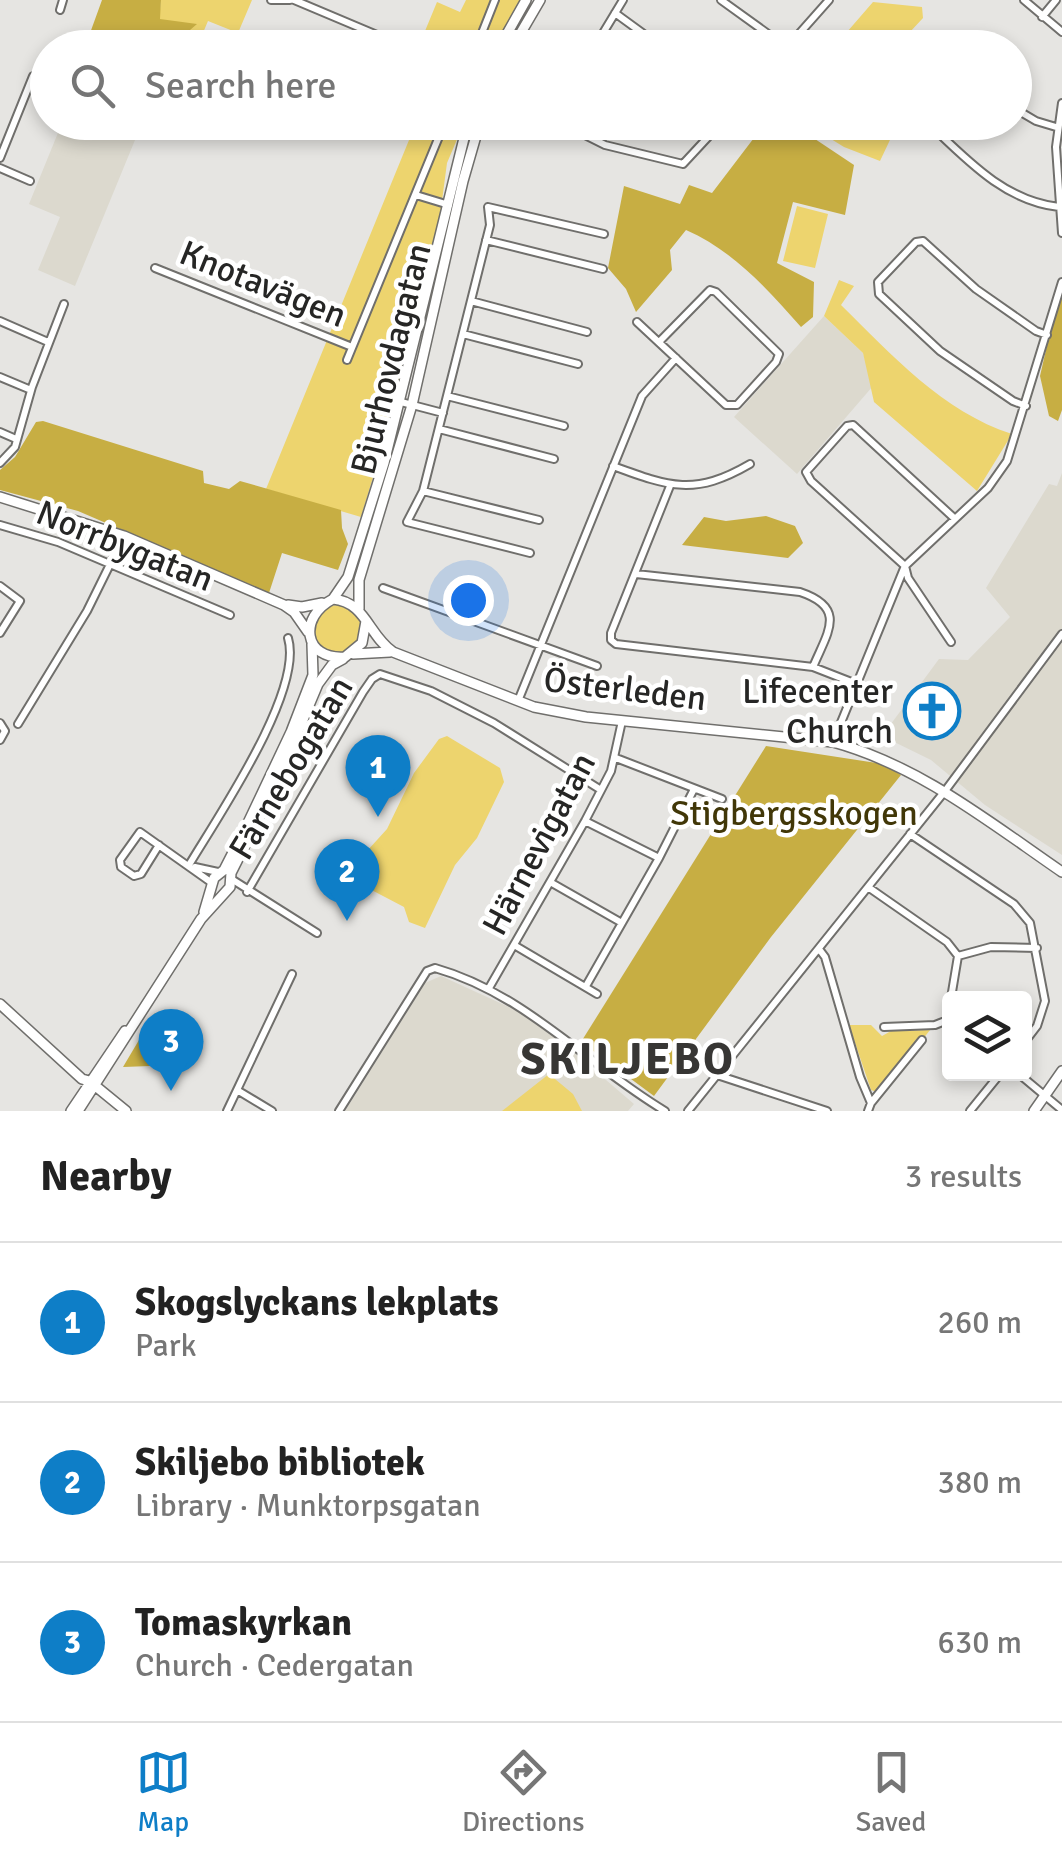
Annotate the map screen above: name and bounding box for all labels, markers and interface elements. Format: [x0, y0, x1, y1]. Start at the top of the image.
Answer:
search box [30, 30, 1032, 140]
icon: search [65, 58, 120, 113]
text: Search here [145, 62, 337, 109]
street label: Knotavägen [173, 231, 353, 337]
street label: Bjurhovdagatan [342, 239, 440, 479]
street label: Norrbygatan [30, 491, 220, 601]
your location [443, 575, 494, 626]
street label: Österleden [541, 658, 709, 720]
street label: Färnebogatan [220, 669, 362, 867]
place label: Lifecenter Church [742, 670, 893, 753]
church icon: Lifecenter Church [902, 681, 962, 741]
pin: 1 [346, 734, 410, 817]
street label: Härnevigatan [473, 745, 605, 943]
park label: Stigbergsskogen [670, 792, 918, 835]
pin: 2 [314, 838, 380, 921]
map controls [942, 991, 1032, 1081]
button: layers [942, 991, 1032, 1081]
pin: 3 [138, 1008, 204, 1091]
district label: SKILJEBO [521, 1032, 736, 1087]
text: Nearby [40, 1151, 172, 1202]
text: 3 results [905, 1157, 1022, 1196]
text: Skogslyckans lekplats [135, 1279, 499, 1326]
text: 1 [64, 1303, 81, 1342]
text: 260 m [938, 1303, 1022, 1342]
text: Park [135, 1326, 197, 1365]
text: Skiljebo bibliotek [135, 1439, 425, 1486]
text: 2 [64, 1463, 81, 1502]
text: 380 m [938, 1463, 1022, 1502]
text: Library · Munktorpsgatan [135, 1486, 481, 1525]
text: Tomaskyrkan [135, 1599, 352, 1646]
text: 3 [64, 1623, 81, 1662]
text: 630 m [938, 1623, 1022, 1662]
text: Church · Cedergatan [135, 1646, 414, 1685]
tab: Map [136, 1745, 191, 1839]
tab: Directions [462, 1745, 584, 1839]
tab: Saved [856, 1745, 926, 1839]

